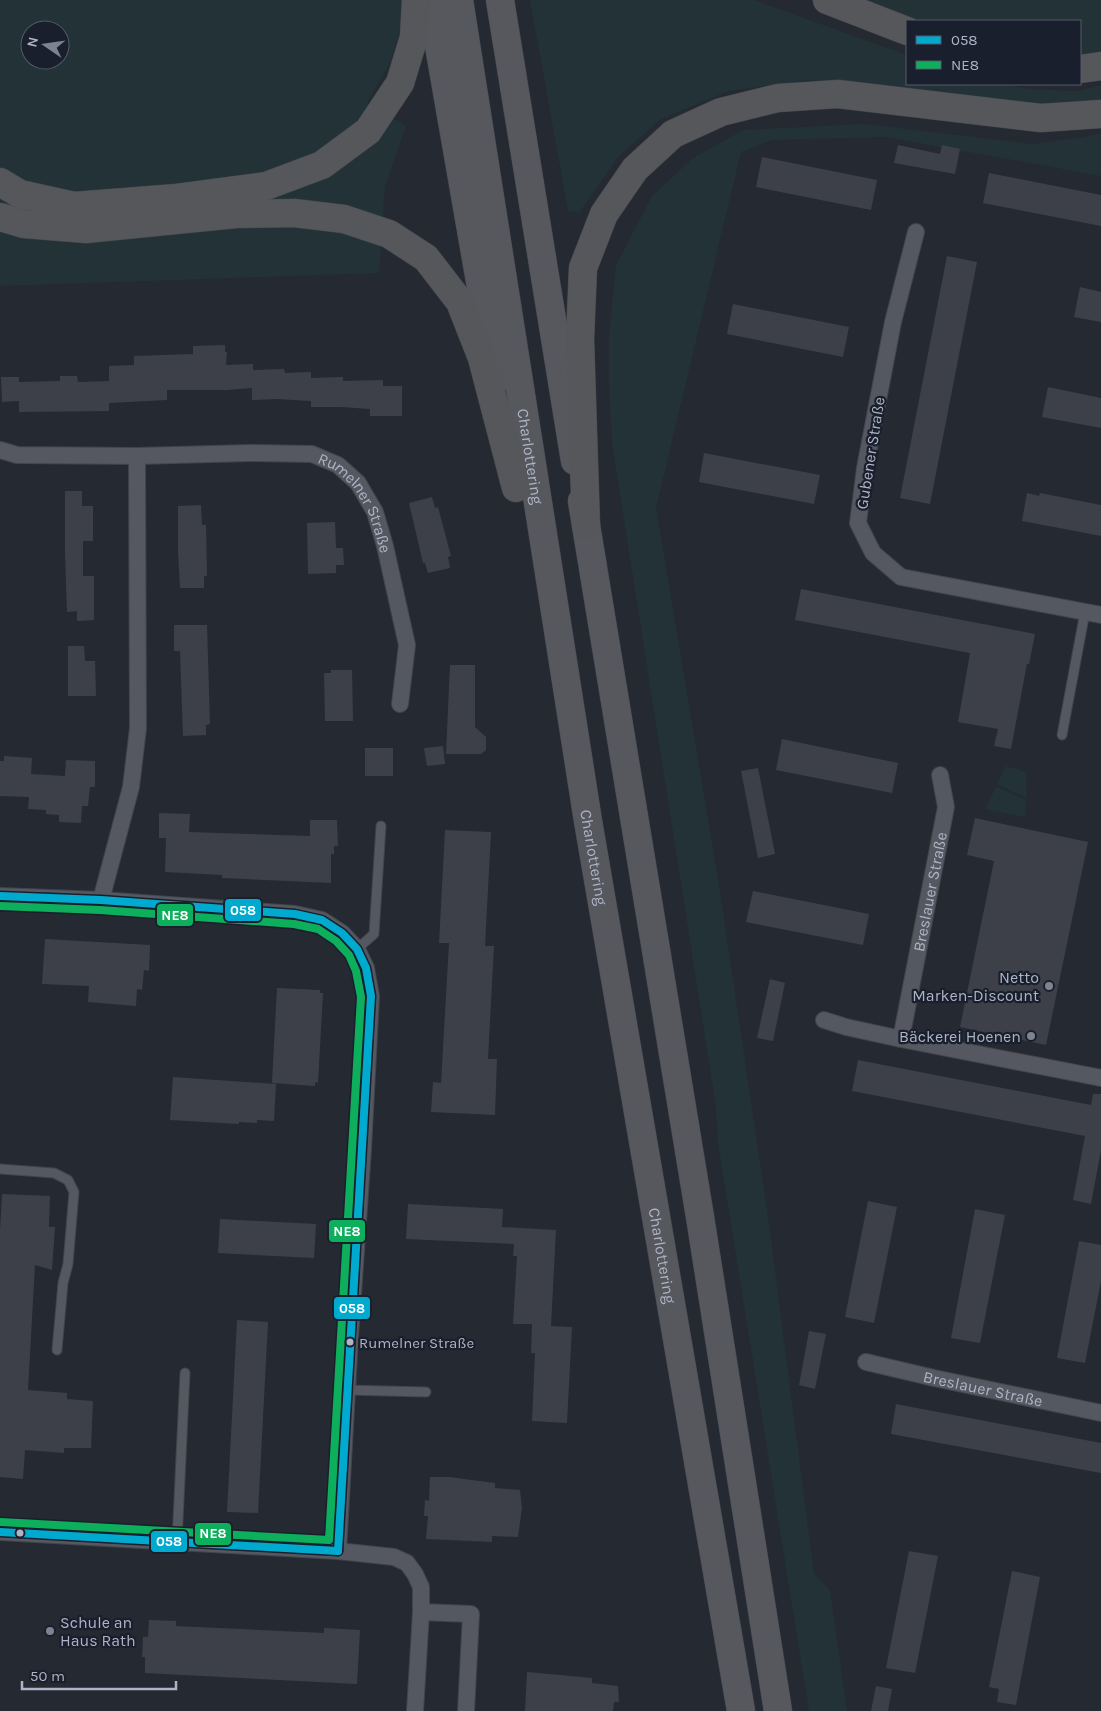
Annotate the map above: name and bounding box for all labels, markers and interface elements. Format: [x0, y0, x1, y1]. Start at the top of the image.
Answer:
north arrow [20, 20, 70, 70]
legend [906, 20, 1081, 85]
text: 058 [951, 31, 978, 49]
text: N [23, 35, 42, 49]
text: NE8 [951, 56, 979, 74]
street label: Gubener Straße [852, 396, 889, 511]
street label: Charlottering [513, 407, 547, 506]
street label: Rumelner Straße [315, 449, 395, 555]
street label: Charlottering [576, 808, 611, 907]
street label: Breslauer Straße [909, 830, 951, 953]
line badge: 058 [224, 898, 262, 922]
text: 058 [230, 902, 256, 919]
line badge: NE8 [156, 903, 194, 927]
text: NE8 [161, 907, 189, 924]
place label: Netto Marken-Discount [912, 968, 1039, 1005]
marker: Netto Marken-Discount [1043, 980, 1055, 992]
place label: Bäckerei Hoenen [899, 1027, 1021, 1046]
marker: Bäckerei Hoenen [1025, 1030, 1037, 1042]
street label: Charlottering [645, 1206, 680, 1305]
line badge: NE8 [328, 1219, 366, 1243]
text: NE8 [333, 1223, 361, 1240]
line badge: 058 [333, 1296, 371, 1320]
text: 058 [339, 1300, 365, 1317]
place label: Rumelner Straße [359, 1334, 474, 1352]
marker: Rumelner Straße [345, 1337, 355, 1347]
street label: Breslauer Straße [921, 1367, 1044, 1411]
line badge: NE8 [194, 1522, 232, 1546]
text: NE8 [199, 1525, 227, 1542]
unlabelled marker [15, 1528, 25, 1538]
line badge: 058 [150, 1530, 188, 1553]
text: 058 [156, 1533, 182, 1550]
place label: Schule an Haus Rath [60, 1613, 136, 1650]
marker: Schule an Haus Rath [44, 1625, 56, 1637]
scale bar [22, 1658, 176, 1690]
text: 50 m [30, 1667, 65, 1685]

